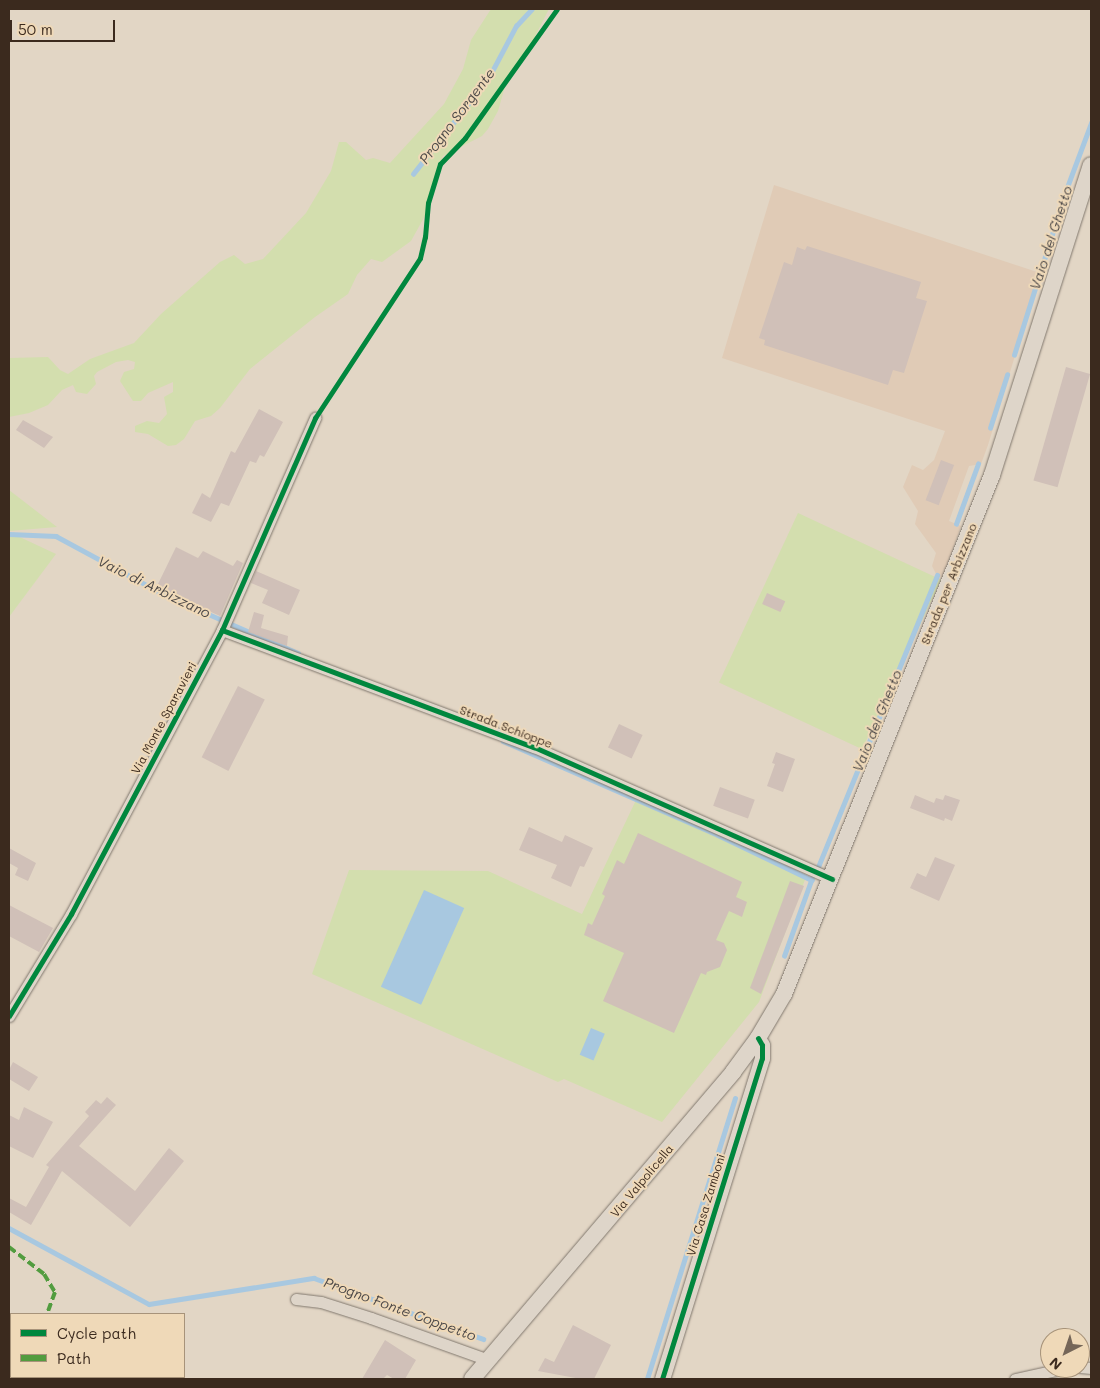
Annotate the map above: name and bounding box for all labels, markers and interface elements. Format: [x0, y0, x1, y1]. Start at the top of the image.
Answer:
scale bar [12, 10, 118, 42]
text: 50 m [18, 19, 53, 39]
water label: Progno Sorgente [416, 65, 498, 167]
water label: Vaio del Ghetto [1026, 184, 1076, 292]
street label: Strada per Arbizzano [918, 521, 980, 647]
water label: Vaio di Arbizzano [95, 552, 213, 622]
street label: Via Monte Sparavieri [128, 659, 200, 777]
water label: Vaio del Ghetto [849, 668, 905, 774]
street label: Strada Schioppe [458, 703, 554, 751]
street label: Via Valpolicella [608, 1142, 676, 1220]
street label: Via Casa Zamboni [684, 1152, 728, 1258]
water label: Progno Fonte Coppetto [322, 1274, 478, 1344]
legend [10, 1313, 185, 1378]
text: Cycle path [57, 1323, 136, 1343]
north arrow [1040, 1328, 1090, 1378]
text: Path [57, 1348, 91, 1368]
text: N [1045, 1353, 1066, 1375]

